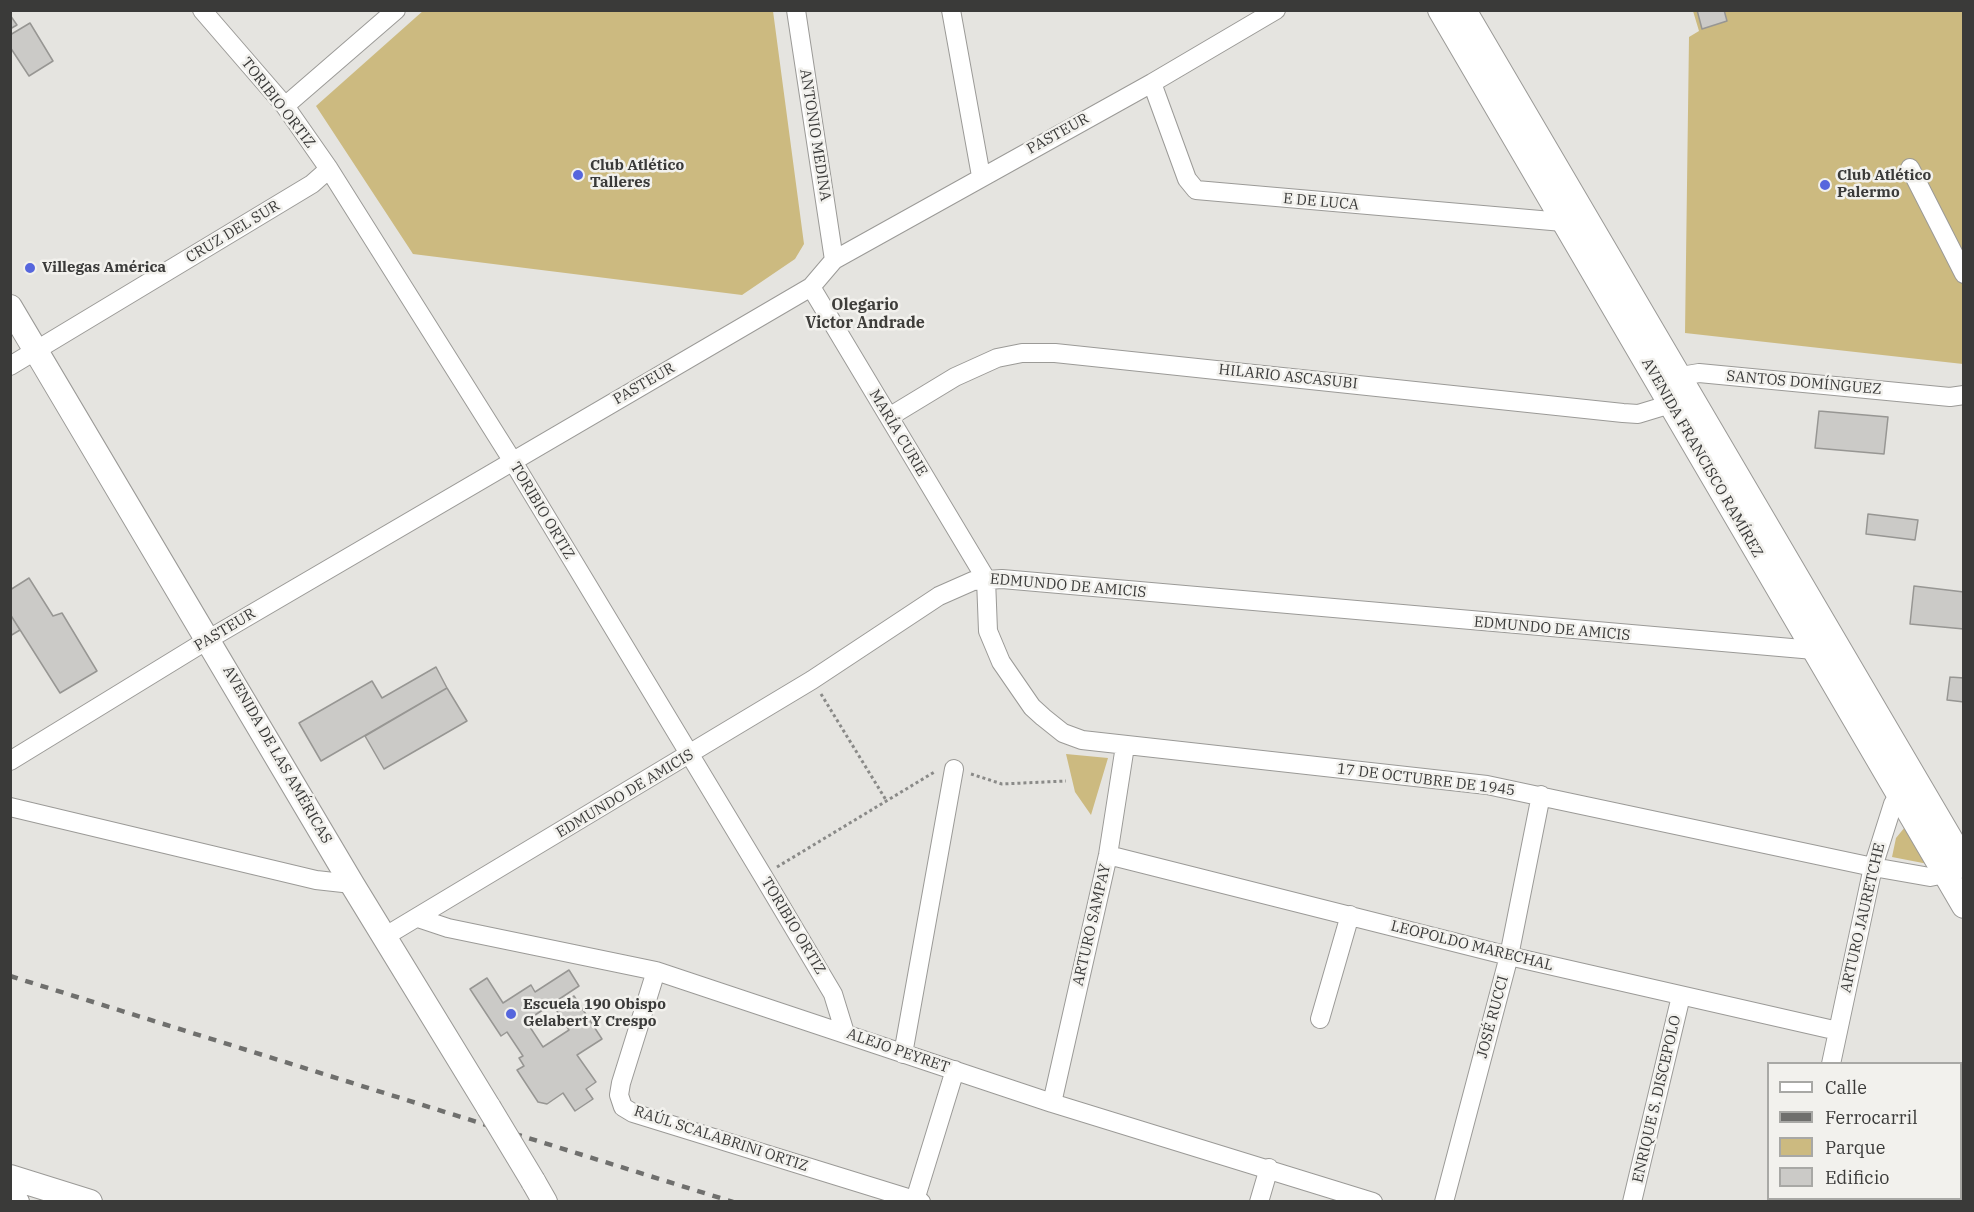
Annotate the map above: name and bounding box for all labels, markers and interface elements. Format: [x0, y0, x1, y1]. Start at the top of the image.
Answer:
street label: TORIBIO ORTIZ [237, 54, 319, 152]
street label: ANTONIO MEDINA [796, 68, 834, 202]
street label: PASTEUR [1024, 110, 1092, 158]
place label: Club Atlético Talleres [590, 157, 684, 192]
place label: Club Atlético Palermo [1837, 167, 1931, 202]
marker: Club Atlético Talleres [571, 168, 585, 182]
marker: Club Atlético Palermo [1818, 178, 1832, 192]
street label: E DE LUCA [1282, 190, 1360, 214]
street label: CRUZ DEL SUR [183, 197, 283, 267]
place label: Villegas América [42, 259, 166, 277]
marker: Villegas América [23, 261, 37, 275]
district label: Olegario Victor Andrade [805, 295, 925, 333]
street label: AVENIDA FRANCISCO RAMÍREZ [1637, 355, 1767, 561]
street label: PASTEUR [610, 359, 678, 409]
street label: HILARIO ASCASUBI [1218, 361, 1358, 393]
street label: SANTOS DOMÍNGUEZ [1726, 367, 1882, 399]
street label: MARÍA CURIE [865, 386, 931, 480]
street label: TORIBIO ORTIZ [506, 459, 578, 563]
street label: EDMUNDO DE AMICIS [989, 570, 1147, 602]
street label: PASTEUR [191, 605, 259, 655]
street label: EDMUNDO DE AMICIS [1473, 613, 1631, 645]
street label: AVENIDA DE LAS AMÉRICAS [219, 663, 335, 847]
street label: EDMUNDO DE AMICIS [553, 746, 697, 842]
street label: 17 DE OCTUBRE DE 1945 [1336, 760, 1516, 800]
street label: ARTURO JAURETCHE [1837, 841, 1889, 995]
street label: ARTURO SAMPAY [1069, 862, 1115, 988]
street label: TORIBIO ORTIZ [757, 874, 829, 978]
street label: LEOPOLDO MARECHAL [1389, 917, 1555, 975]
street label: JOSÉ RUCCI [1473, 974, 1513, 1060]
place label: Escuela 190 Obispo Gelabert Y Crespo [523, 996, 666, 1031]
marker: Escuela 190 Obispo Gelabert Y Crespo [504, 1007, 518, 1021]
street label: ENRIQUE S. DISCEPOLO [1629, 1014, 1685, 1184]
street label: ALEJO PEYRET [844, 1025, 952, 1077]
legend [1767, 1062, 1962, 1200]
text: Calle [1825, 1076, 1867, 1099]
street label: RAÚL SCALABRINI ORTIZ [632, 1102, 810, 1176]
text: Ferrocarril [1825, 1106, 1918, 1129]
text: Parque [1825, 1136, 1885, 1159]
text: Edificio [1825, 1166, 1889, 1189]

